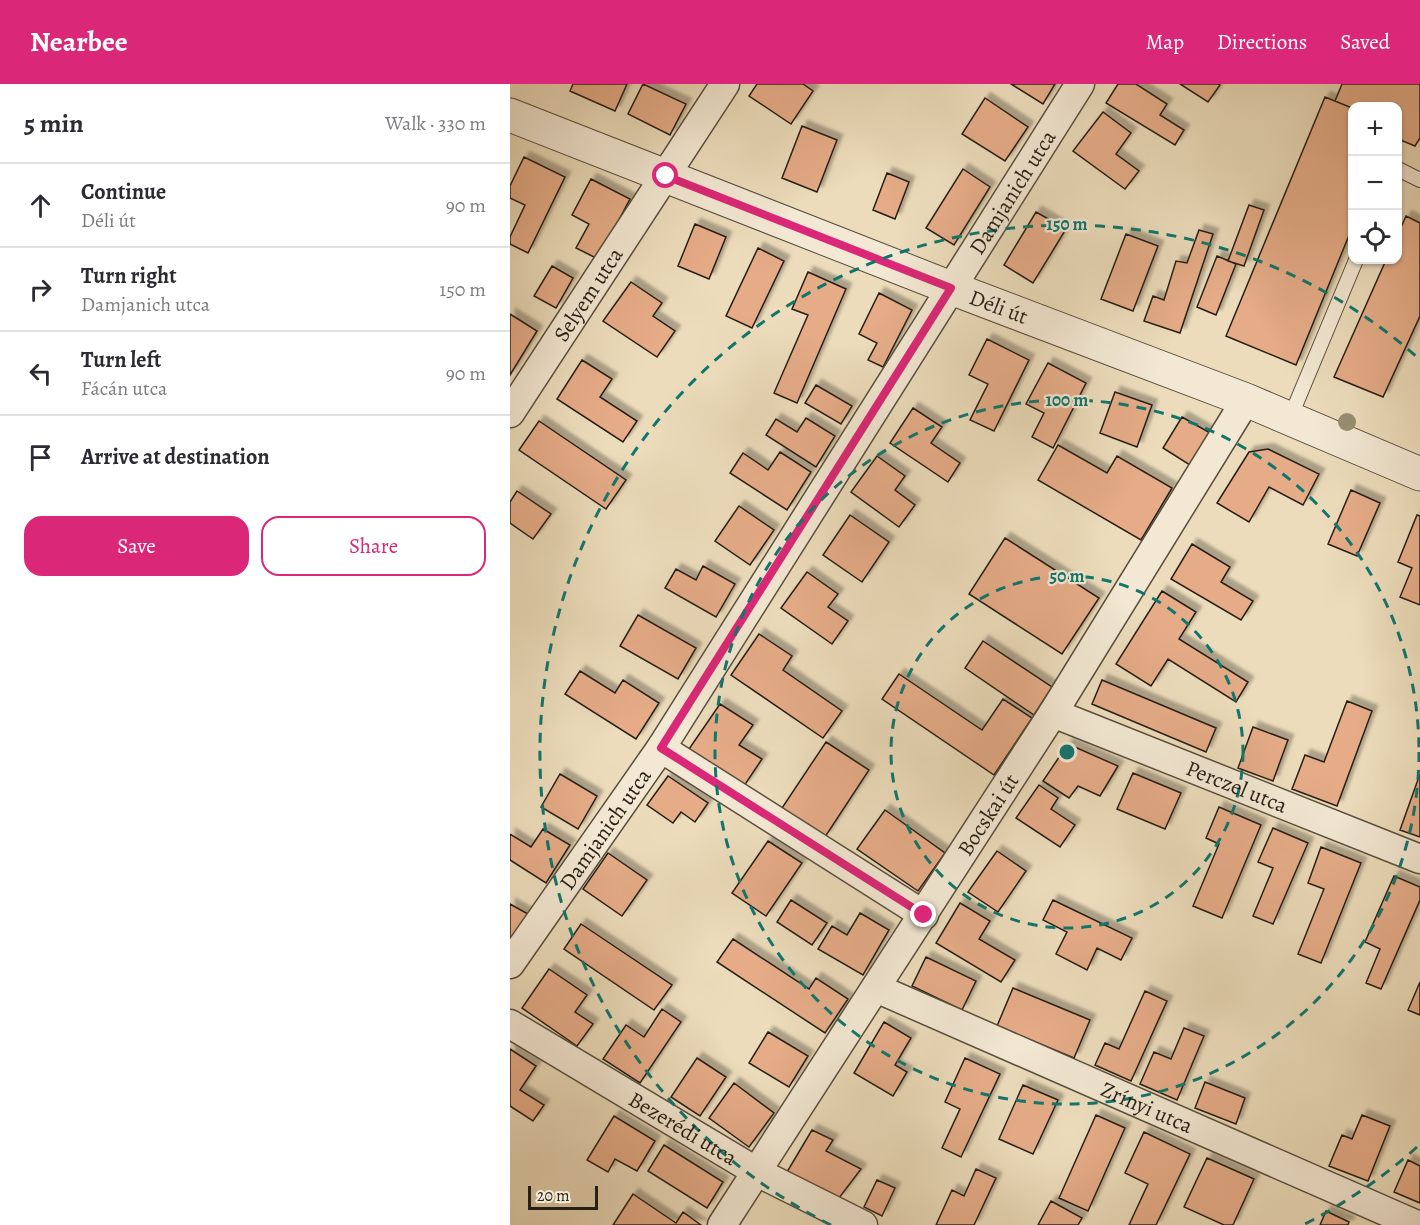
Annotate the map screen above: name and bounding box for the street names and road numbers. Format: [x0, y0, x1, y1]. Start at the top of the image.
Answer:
street label: Damjanich utca [962, 124, 1064, 261]
street label: Selyem utca [547, 241, 631, 348]
street label: Déli út [965, 282, 1032, 332]
street label: Perczel utca [1181, 753, 1292, 821]
street label: Damjanich utca [552, 762, 659, 896]
street label: Bocskai út [951, 768, 1026, 862]
street label: Zrínyi utca [1096, 1074, 1198, 1141]
street label: Bezerédi utca [623, 1085, 743, 1173]

